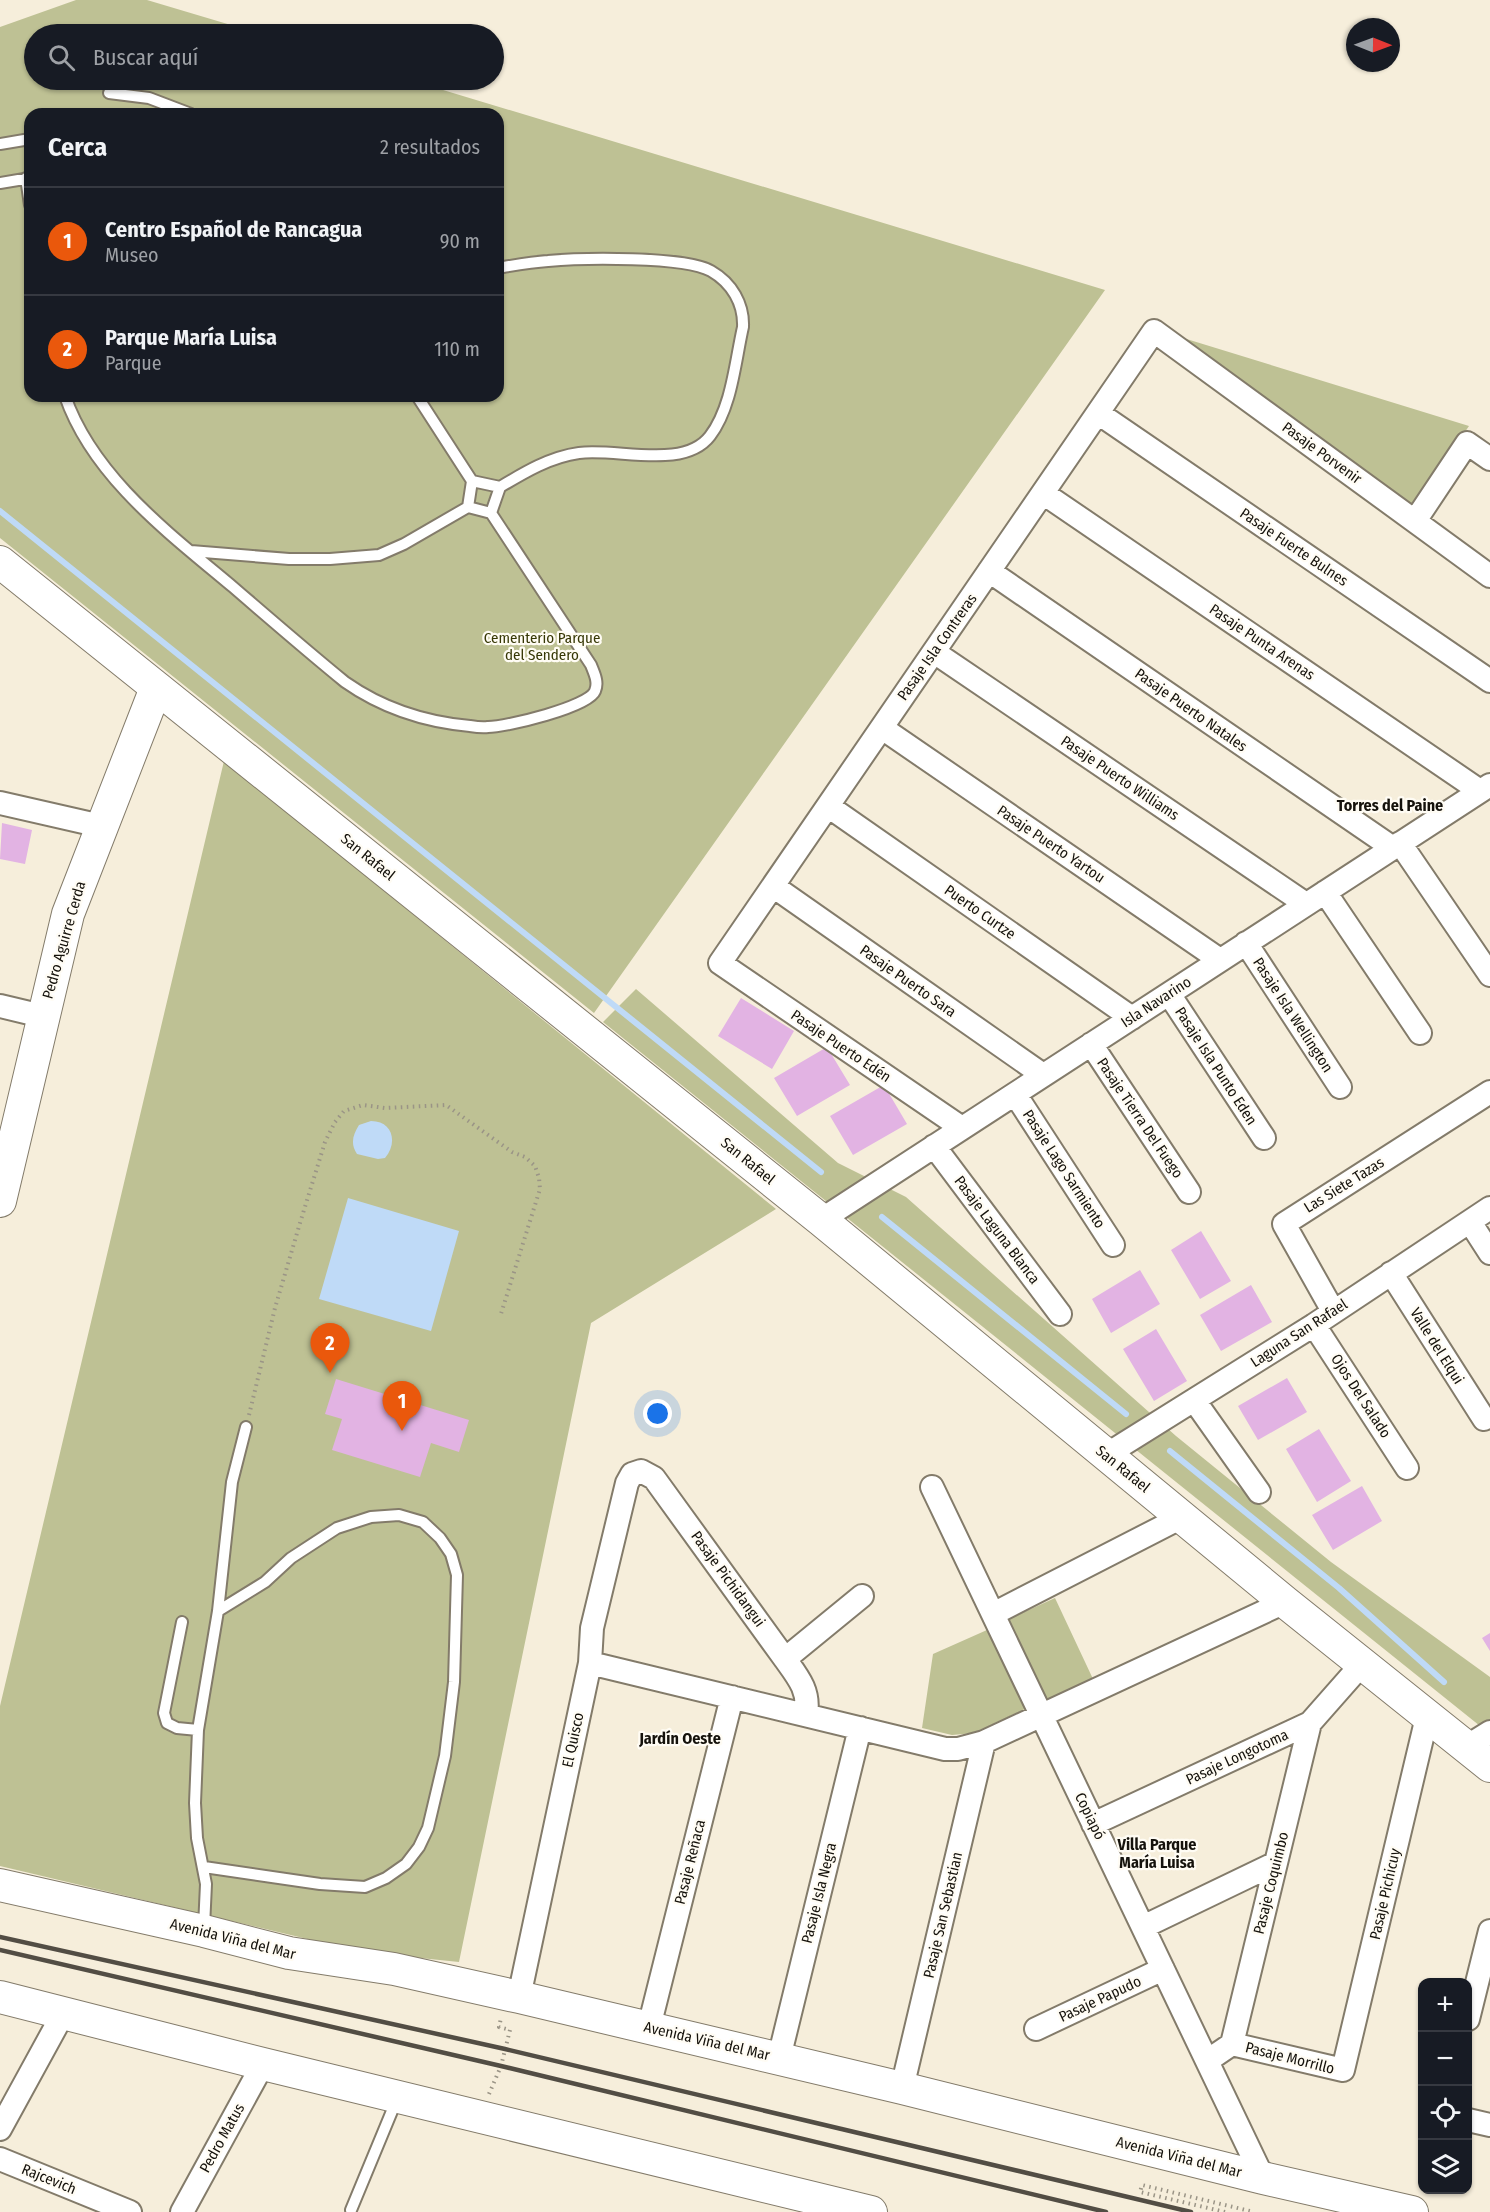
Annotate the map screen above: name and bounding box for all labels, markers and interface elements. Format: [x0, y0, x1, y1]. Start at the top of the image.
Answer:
north arrow [1346, 18, 1400, 72]
search box [24, 24, 504, 90]
icon: search [45, 41, 78, 74]
text: Buscar aquí [93, 44, 198, 71]
text: Cerca [48, 132, 107, 163]
text: 2 resultados [380, 135, 480, 159]
text: Centro Español de Rancagua [105, 216, 362, 243]
text: 1 [63, 229, 72, 253]
text: 90 m [440, 229, 480, 253]
text: Museo [105, 243, 159, 267]
text: Parque María Luisa [105, 324, 277, 351]
text: 2 [63, 337, 72, 361]
text: 110 m [434, 337, 480, 361]
text: Parque [105, 351, 162, 375]
street label: Pasaje Porvenir [1279, 418, 1366, 488]
street label: Pasaje Fuerte Bulnes [1237, 504, 1351, 590]
street label: Pasaje Isla Contreras [893, 590, 981, 704]
street label: Pasaje Punta Arenas [1206, 600, 1318, 684]
park label: Cementerio Parque del Sendero [484, 629, 600, 664]
street label: Pasaje Puerto Natales [1131, 665, 1251, 755]
street label: Pasaje Puerto Williams [1058, 732, 1182, 824]
district label: Torres del Paine [1337, 796, 1443, 815]
street label: Pasaje Puerto Yartou [994, 801, 1108, 887]
street label: San Rafael [337, 830, 399, 884]
street label: Pedro Aguirre Cerda [39, 879, 89, 1001]
street label: Puerto Curtze [941, 881, 1019, 943]
street label: Pasaje Puerto Sara [856, 941, 960, 1021]
street label: Pasaje Isla Wellington [1249, 954, 1337, 1076]
street label: Isla Navarino [1118, 973, 1195, 1031]
street label: Pasaje Isla Punto Eden [1171, 1004, 1261, 1128]
street label: Pasaje Puerto Edén [788, 1006, 894, 1086]
street label: Pasaje Tierra Del Fuego [1093, 1054, 1187, 1182]
street label: Pasaje Lago Sarmiento [1019, 1106, 1109, 1232]
street label: San Rafael [717, 1134, 779, 1188]
street label: Las Siete Tazas [1301, 1153, 1387, 1217]
street label: Pasaje Laguna Blanca [950, 1172, 1044, 1288]
street label: Laguna San Rafael [1247, 1295, 1351, 1371]
street label: Valle del Elqui [1406, 1305, 1468, 1387]
pin: 2 [310, 1324, 350, 1373]
street label: Ojos Del Salado [1327, 1351, 1395, 1441]
pin: 1 [382, 1382, 422, 1431]
your location [643, 1399, 672, 1428]
street label: San Rafael [1092, 1442, 1154, 1496]
street label: Pasaje Pichidangui [687, 1528, 769, 1630]
street label: El Quisco [558, 1711, 588, 1769]
street label: Pasaje Longotoma [1183, 1725, 1291, 1789]
district label: Jardín Oeste [638, 1729, 721, 1748]
street label: Copiapó [1071, 1789, 1109, 1843]
street label: Pasaje Reñaca [671, 1818, 709, 1906]
street label: Pasaje Coquimbo [1250, 1830, 1292, 1936]
district label: Villa Parque María Luisa [1117, 1835, 1196, 1872]
street label: Pasaje Isla Negra [798, 1841, 840, 1945]
street label: Pasaje Pichicuy [1366, 1846, 1404, 1941]
street label: Pasaje San Sebastian [920, 1850, 966, 1980]
street label: Avenida Viña del Mar [168, 1915, 298, 1964]
street label: Pasaje Papudo [1056, 1972, 1144, 2026]
map controls [1418, 1978, 1472, 2194]
button: + [1418, 1978, 1472, 2032]
street label: Avenida Viña del Mar [642, 2018, 773, 2064]
button: − [1418, 2032, 1472, 2086]
street label: Pasaje Morrillo [1244, 2038, 1336, 2078]
button: locate [1418, 2086, 1472, 2140]
street label: Pedro Matus [196, 2100, 248, 2176]
street label: Avenida Viña del Mar [1114, 2133, 1244, 2182]
button: layers [1418, 2140, 1472, 2194]
street label: Rajcevich [19, 2160, 79, 2198]

